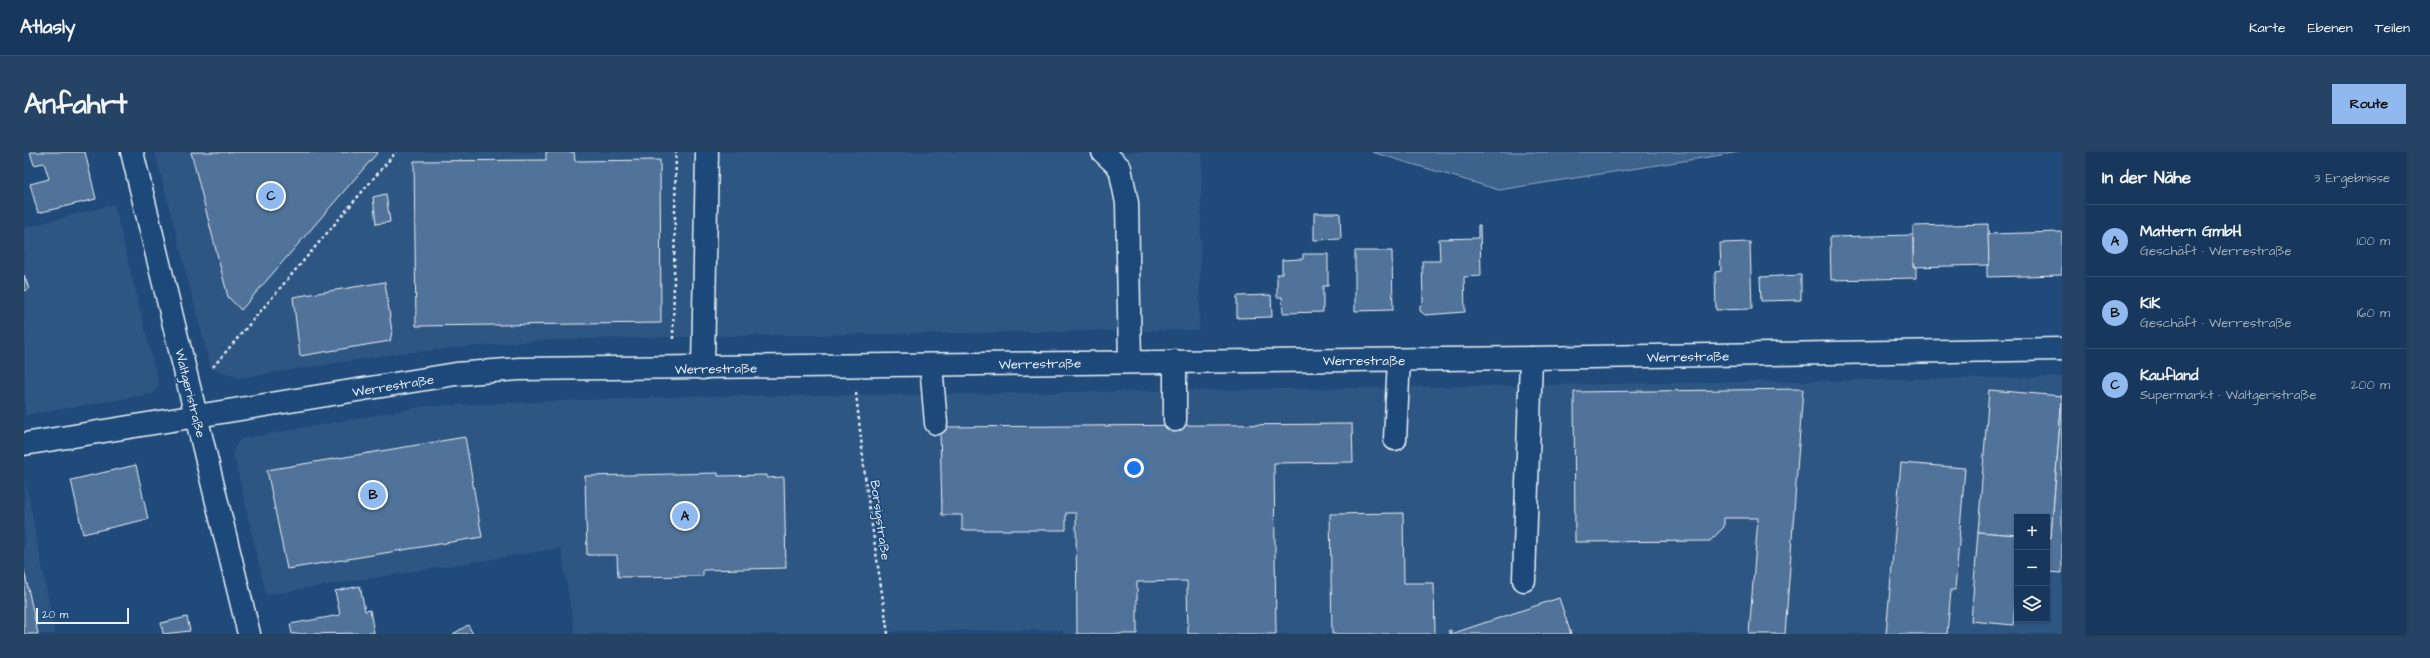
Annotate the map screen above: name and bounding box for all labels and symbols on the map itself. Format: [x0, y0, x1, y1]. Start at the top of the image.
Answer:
pin: C [258, 181, 284, 211]
street label: Waltgeristraße [169, 347, 210, 440]
street label: Werrestraße [1647, 347, 1729, 367]
street label: Werrestraße [1323, 352, 1405, 370]
street label: Werrestraße [999, 354, 1081, 374]
street label: Werrestraße [675, 359, 757, 379]
street label: Werrestraße [351, 371, 435, 401]
your location [1124, 458, 1144, 478]
street label: Borsigstraße [864, 479, 895, 562]
pin: B [360, 480, 386, 510]
pin: A [672, 501, 698, 531]
scale bar [36, 606, 129, 625]

